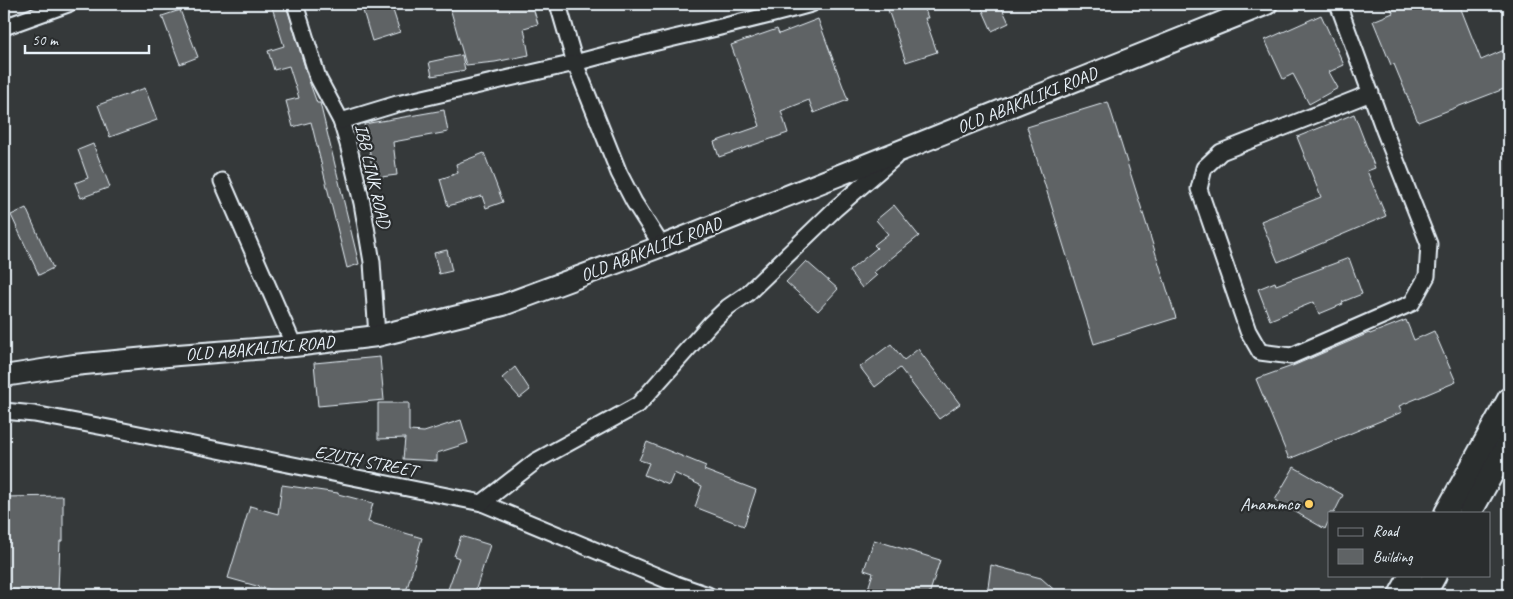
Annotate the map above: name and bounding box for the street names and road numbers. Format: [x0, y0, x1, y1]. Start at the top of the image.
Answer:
street label: OLD ABAKALIKI ROAD [954, 61, 1102, 138]
street label: IBB LINK ROAD [350, 122, 396, 232]
street label: OLD ABAKALIKI ROAD [577, 211, 726, 286]
street label: OLD ABAKALIKI ROAD [185, 330, 337, 365]
street label: EZUTH STREET [313, 440, 423, 482]

